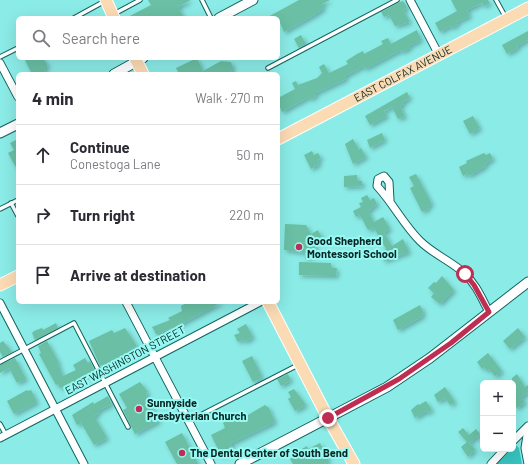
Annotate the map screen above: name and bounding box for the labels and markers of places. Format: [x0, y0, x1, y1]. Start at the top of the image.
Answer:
place label: Good Shepherd Montessori School [307, 234, 397, 260]
marker: Good Shepherd Montessori School [294, 242, 304, 252]
place label: Sunnyside Presbyterian Church [147, 396, 246, 422]
marker: Sunnyside Presbyterian Church [134, 404, 144, 414]
place label: The Dental Center of South Bend [190, 446, 348, 459]
marker: The Dental Center of South Bend [177, 448, 187, 458]

